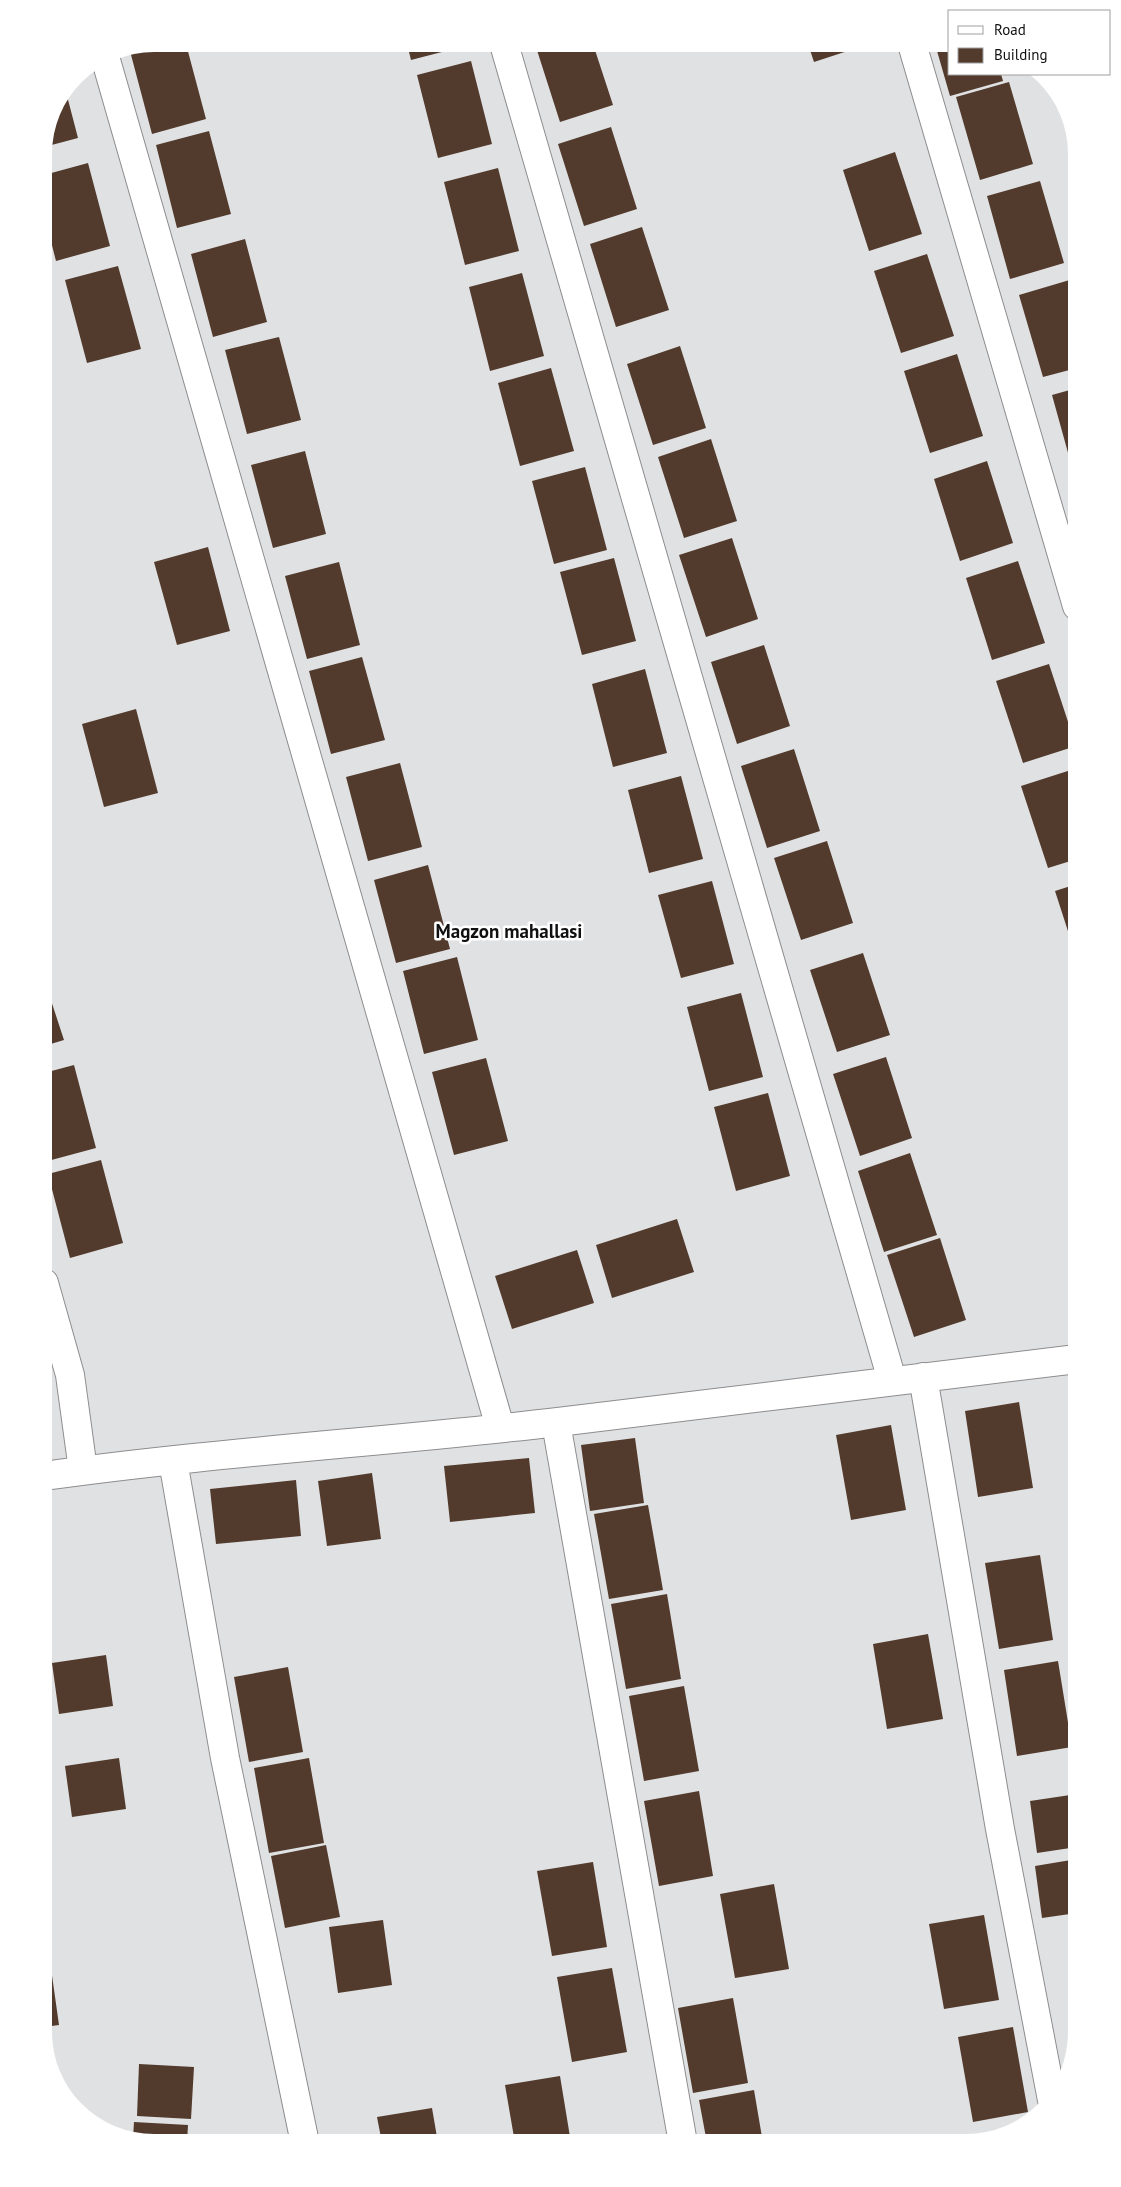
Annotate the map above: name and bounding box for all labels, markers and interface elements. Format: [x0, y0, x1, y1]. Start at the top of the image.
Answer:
legend [948, 10, 1111, 75]
text: Road [994, 20, 1026, 39]
text: Building [994, 45, 1048, 64]
district label: Magzon mahallasi [436, 919, 582, 943]

